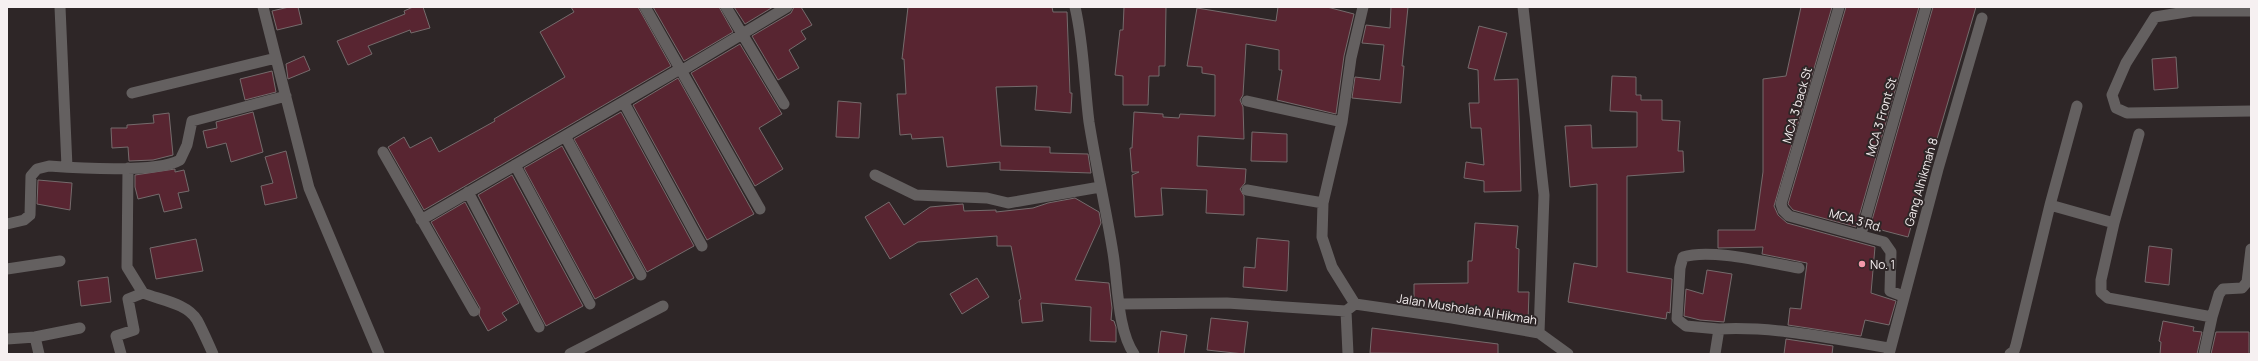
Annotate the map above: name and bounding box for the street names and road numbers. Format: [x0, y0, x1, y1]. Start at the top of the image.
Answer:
street label: MCA 3 back St [1778, 65, 1816, 145]
street label: MCA 3 Front St [1862, 75, 1900, 158]
street label: Gang Alhikmah 8 [1900, 136, 1942, 228]
street label: MCA 3 Rd. [1827, 204, 1885, 236]
street label: Jalan Musholah Al Hikmah [1396, 290, 1538, 328]

